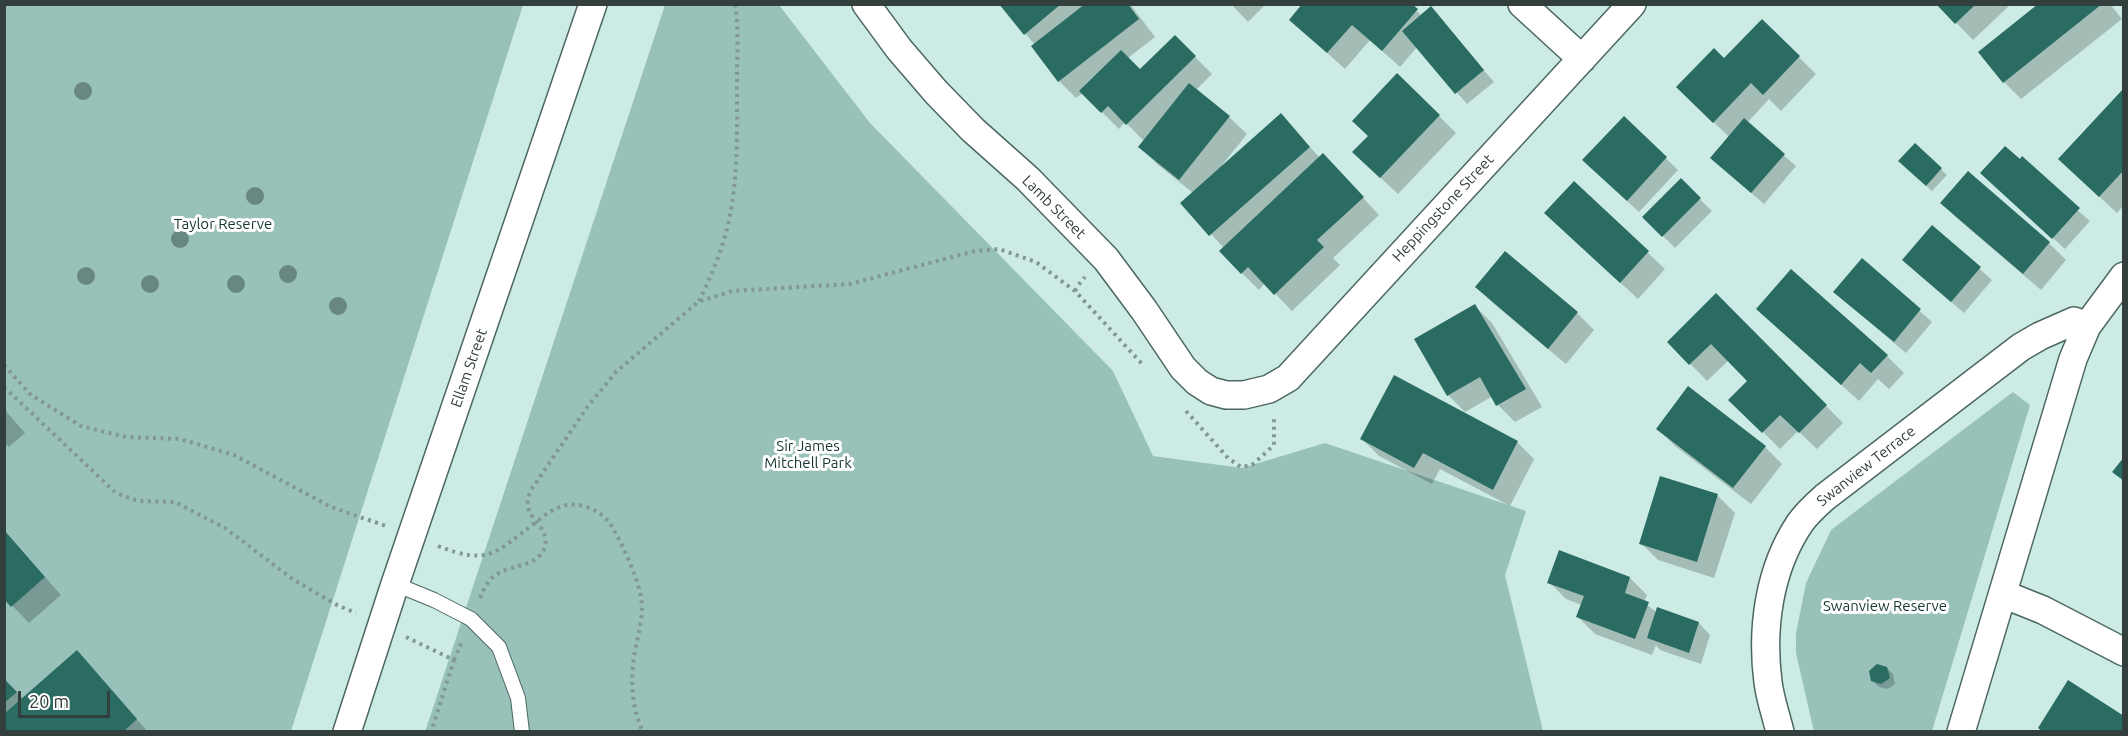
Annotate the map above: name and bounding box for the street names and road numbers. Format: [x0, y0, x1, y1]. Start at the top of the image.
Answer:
street label: Heppingstone Street [1389, 151, 1497, 265]
street label: Lamb Street [1019, 172, 1089, 242]
street label: Ellam Street [447, 326, 491, 410]
street label: Swanview Terrace [1813, 422, 1919, 510]

